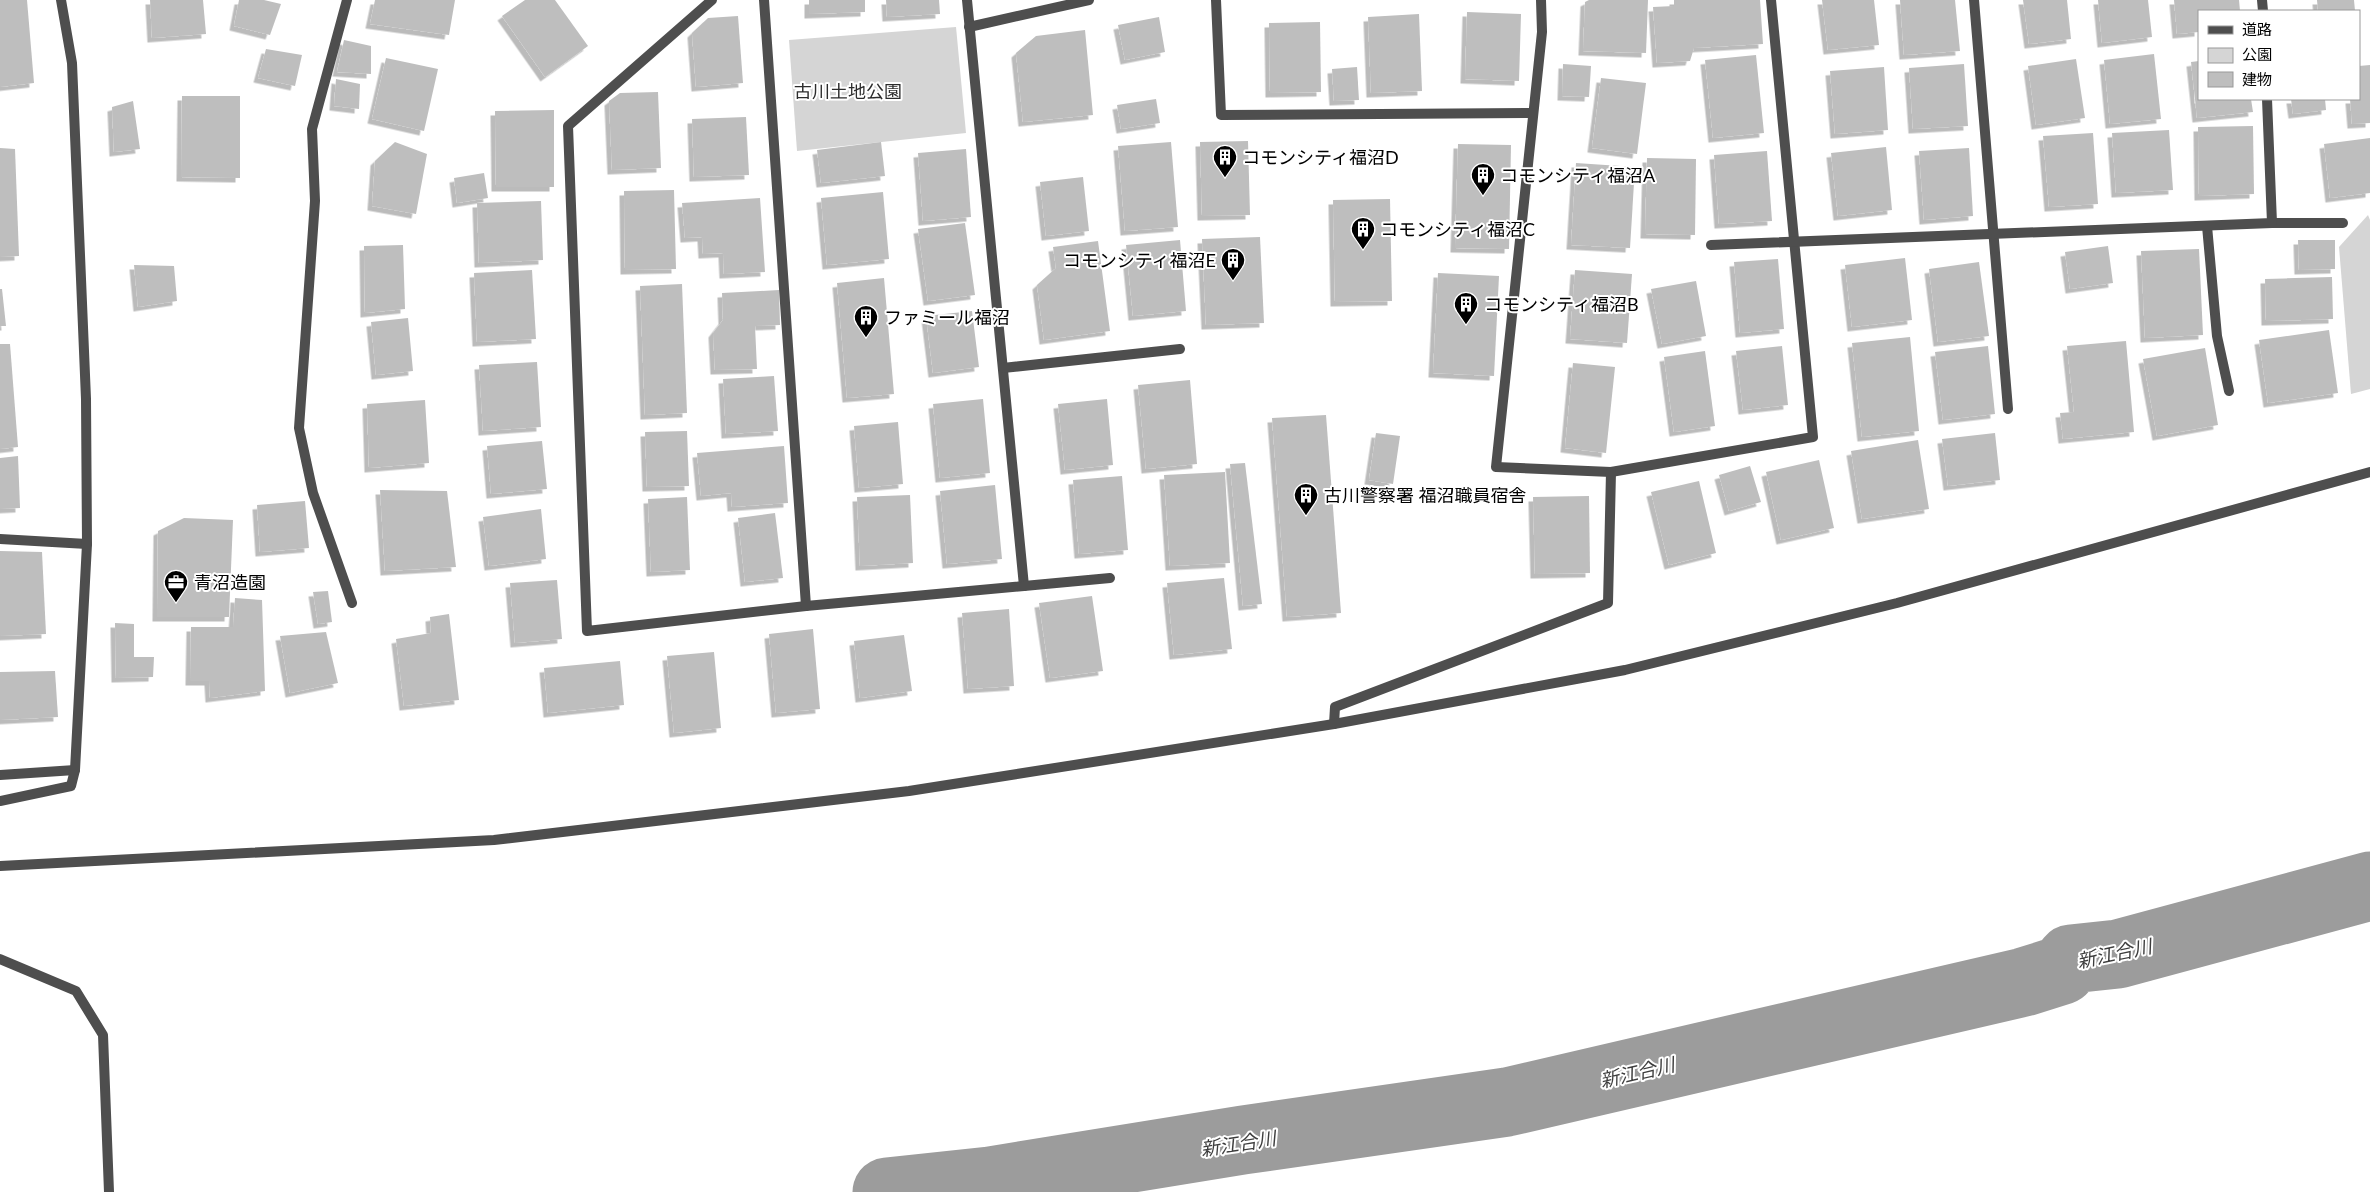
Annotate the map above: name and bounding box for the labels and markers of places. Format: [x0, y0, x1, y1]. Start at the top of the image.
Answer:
building icon: コモンシティ福沼D [1212, 144, 1238, 178]
place label: コモンシティ福沼D [1242, 146, 1399, 168]
building icon: コモンシティ福沼A [1470, 162, 1496, 196]
place label: コモンシティ福沼A [1500, 164, 1656, 186]
building icon: コモンシティ福沼C [1350, 216, 1376, 250]
place label: コモンシティ福沼C [1380, 218, 1535, 240]
building icon: コモンシティ福沼E [1220, 247, 1246, 281]
place label: コモンシティ福沼E [1063, 249, 1216, 271]
building icon: コモンシティ福沼B [1453, 291, 1479, 325]
place label: コモンシティ福沼B [1484, 293, 1639, 315]
building icon: ファミール福沼 [853, 304, 879, 338]
place label: ファミール福沼 [884, 306, 1010, 328]
building icon: 古川警察署 福沼職員宿舎 [1293, 482, 1319, 516]
place label: 古川警察署 福沼職員宿舎 [1324, 484, 1527, 506]
office icon: 青沼造園 [163, 569, 189, 603]
place label: 青沼造園 [194, 571, 266, 593]

